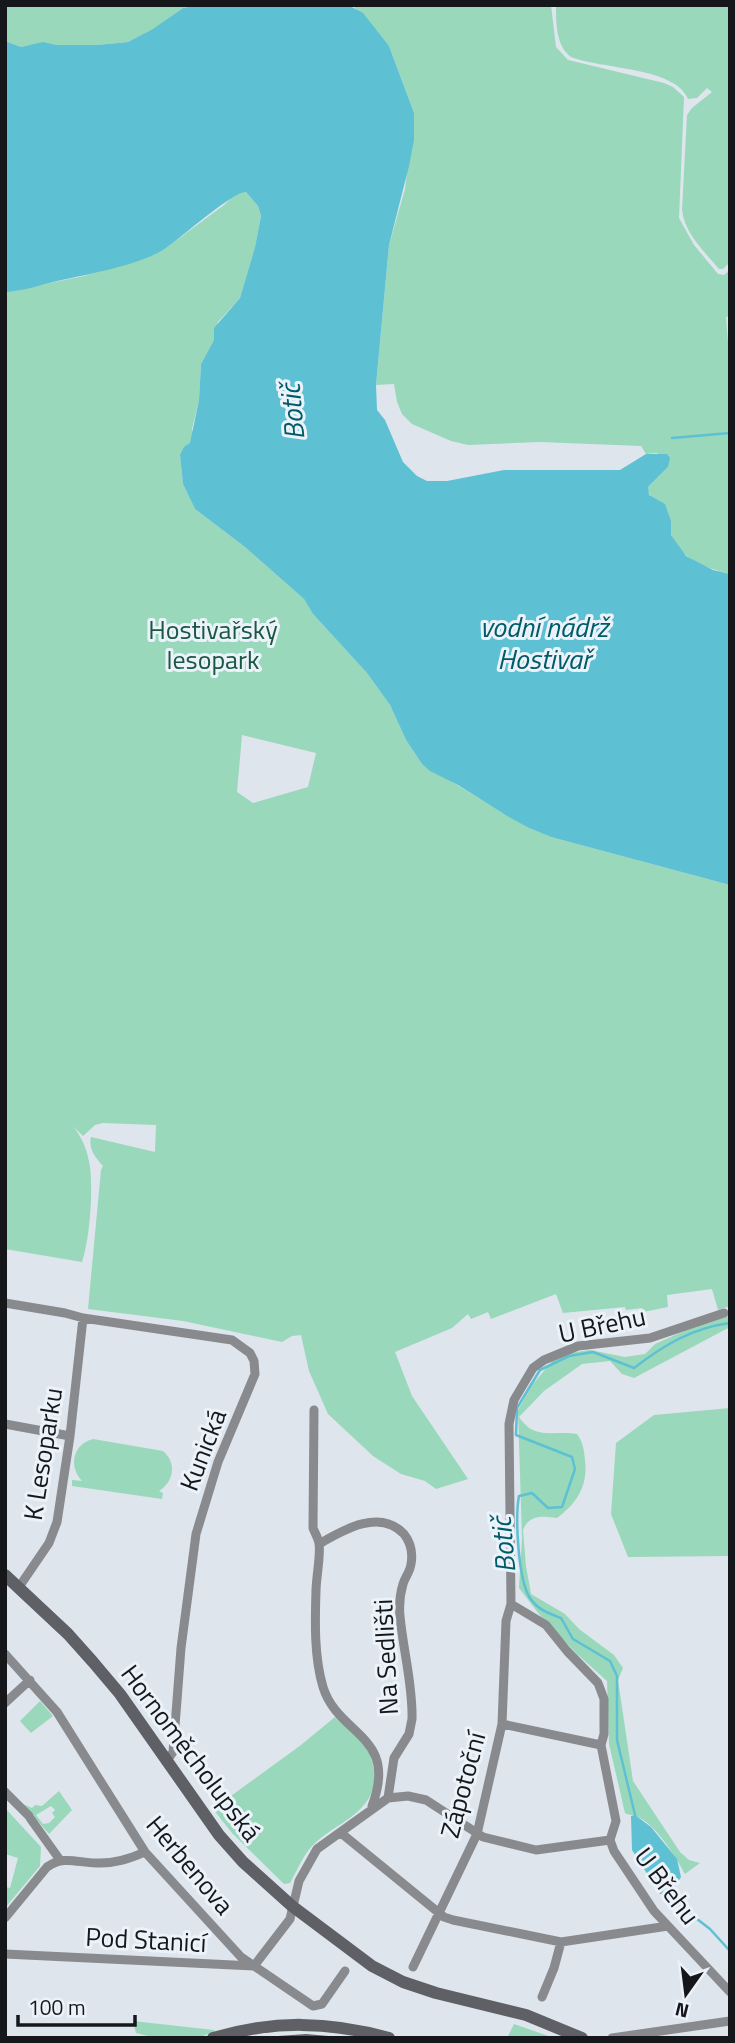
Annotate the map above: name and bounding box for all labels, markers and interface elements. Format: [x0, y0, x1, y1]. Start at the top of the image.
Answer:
water label: Botič [267, 378, 315, 442]
water label: vodní nádrž Hostivař [480, 605, 612, 680]
park label: Hostivařský lesopark [148, 610, 278, 679]
street label: U Břehu [555, 1296, 649, 1353]
street label: K Lesoparku [13, 1385, 72, 1523]
street label: Kunická [169, 1403, 236, 1496]
water label: Botič [478, 1511, 526, 1575]
street label: Na Sedlišti [363, 1598, 408, 1716]
street label: Hornoměcholupská [112, 1656, 271, 1849]
street label: Zápotoční [430, 1725, 496, 1842]
street label: Herbenova [137, 1807, 244, 1923]
street label: U Břehu [625, 1839, 709, 1933]
street label: Pod Stanicí [84, 1917, 210, 1962]
north arrow [651, 1959, 721, 2029]
scale bar [18, 1983, 135, 2027]
text: 100 m [28, 1991, 85, 2023]
text: N [672, 1995, 692, 2027]

